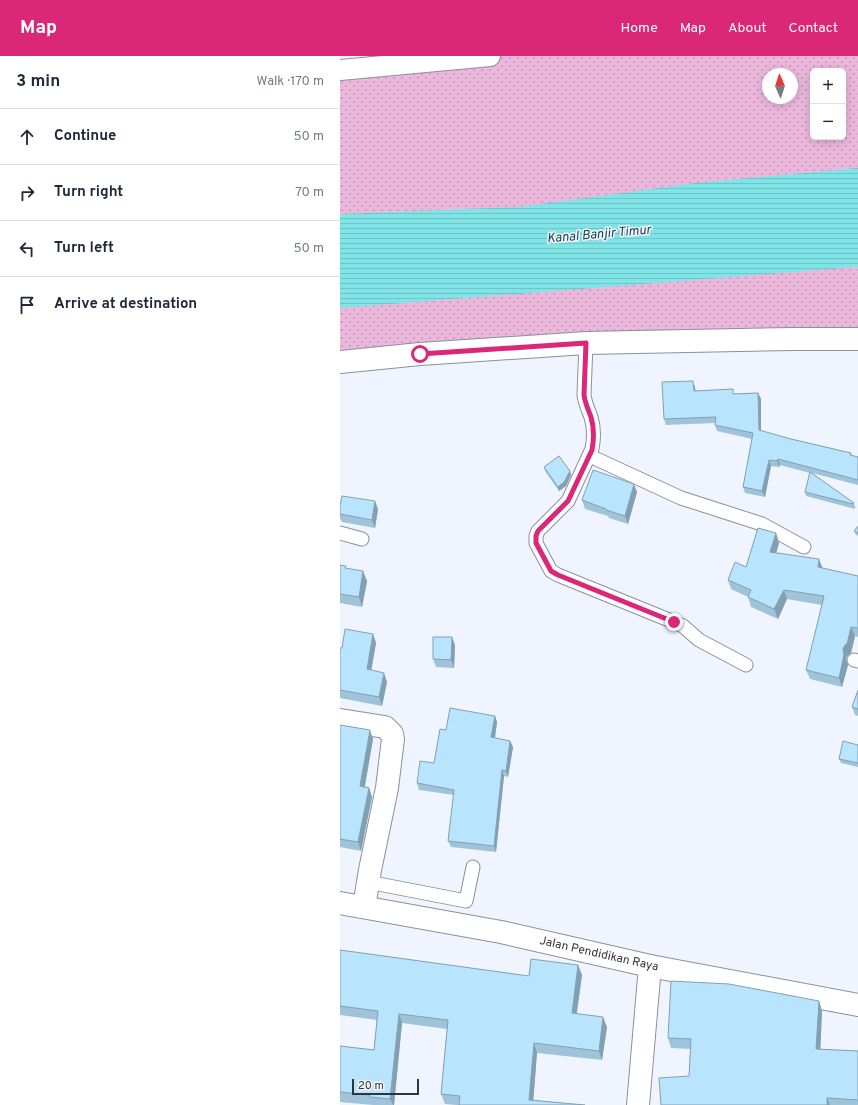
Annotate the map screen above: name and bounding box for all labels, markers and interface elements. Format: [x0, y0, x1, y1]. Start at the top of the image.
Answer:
text: Map [20, 16, 57, 40]
text: Home [621, 20, 658, 37]
text: Map [680, 20, 706, 37]
text: About [728, 20, 767, 37]
text: Contact [789, 20, 838, 37]
north arrow [762, 68, 798, 104]
map controls [810, 68, 846, 140]
button: + [810, 68, 846, 104]
text: 3 min [16, 71, 60, 93]
text: Walk · 170 m [257, 74, 324, 90]
button: − [810, 104, 846, 140]
icon: ahead [16, 126, 38, 148]
text: Continue [54, 127, 116, 146]
text: 50 m [294, 129, 324, 145]
icon: right [16, 182, 38, 204]
text: Turn right [54, 183, 123, 202]
text: 70 m [295, 185, 324, 201]
water label: Kanal Banjir Timur [546, 222, 653, 248]
icon: left [16, 238, 38, 260]
text: Turn left [54, 239, 114, 258]
text: 50 m [294, 241, 324, 257]
icon: arrive [16, 294, 38, 316]
text: Arrive at destination [54, 295, 197, 314]
route start [411, 345, 429, 363]
route end [665, 613, 683, 631]
street label: Jalan Pendidikan Raya [538, 933, 660, 975]
scale bar [352, 1077, 419, 1096]
text: 20 m [358, 1079, 384, 1093]

